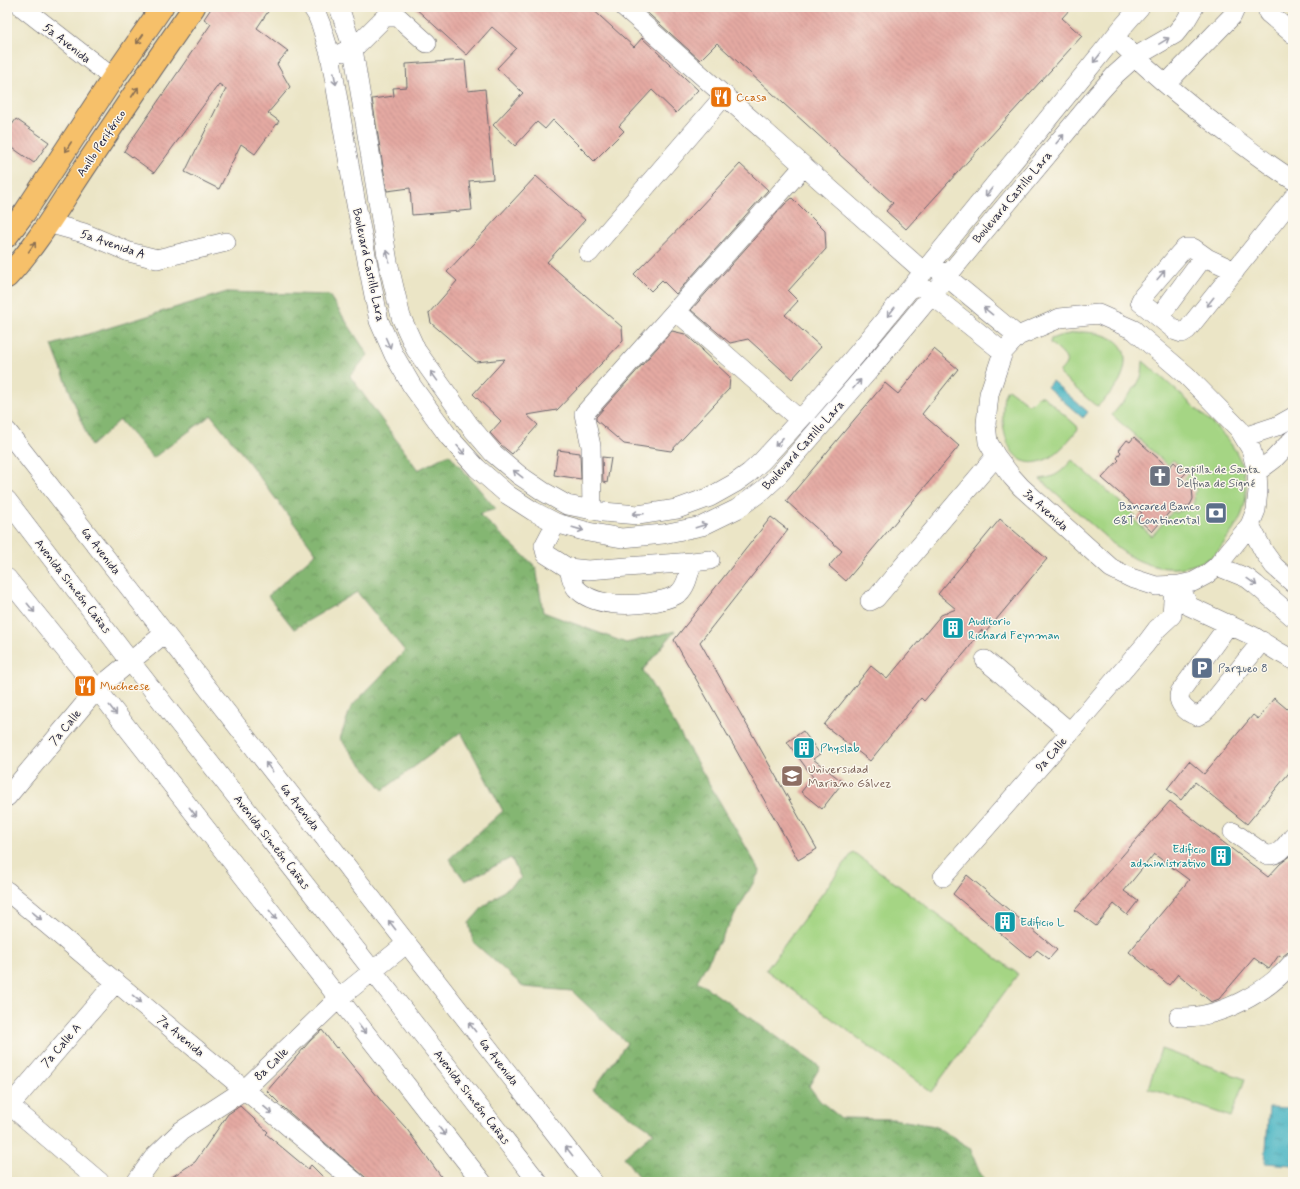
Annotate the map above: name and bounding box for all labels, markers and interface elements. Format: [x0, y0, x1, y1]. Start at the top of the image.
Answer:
street label: 5a Avenida [39, 20, 94, 68]
one-way arrow [136, 33, 144, 44]
one-way arrow [1158, 36, 1170, 44]
one-way arrow [1093, 53, 1102, 64]
one-way arrow [331, 72, 339, 85]
restaurant icon: Ccasa [708, 84, 734, 110]
one-way arrow [131, 87, 139, 98]
place label: Ccasa [736, 90, 767, 106]
street label: Anillo Periférico [74, 107, 130, 180]
one-way arrow [1056, 133, 1065, 144]
one-way arrow [63, 141, 71, 153]
street label: Boulevard Castillo Lara [970, 148, 1056, 247]
one-way arrow [985, 187, 994, 198]
street label: Boulevard Castillo Lara [348, 207, 388, 323]
street label: 5a Avenida A [78, 226, 147, 264]
one-way arrow [28, 242, 36, 253]
one-way arrow [383, 250, 391, 263]
one-way arrow [1156, 270, 1165, 280]
one-way arrow [1206, 296, 1214, 307]
one-way arrow [887, 307, 896, 318]
one-way arrow [983, 307, 994, 315]
one-way arrow [385, 337, 393, 349]
one-way arrow [430, 370, 439, 381]
one-way arrow [853, 379, 862, 390]
street label: Boulevard Castillo Lara [759, 397, 848, 494]
one-way arrow [775, 437, 784, 447]
one-way arrow [456, 445, 465, 455]
place label: Capilla de Santa Delfina de Signé [1176, 462, 1261, 492]
church icon: Capilla de Santa Delfina de Signé [1147, 463, 1173, 489]
one-way arrow [513, 470, 524, 478]
street label: 3a Avenida [1020, 486, 1071, 535]
place label: Bancared Banco G&T Continental [1113, 499, 1200, 529]
bank icon: Bancared Banco G&T Continental [1203, 500, 1229, 526]
one-way arrow [632, 510, 645, 518]
one-way arrow [694, 521, 706, 529]
street label: 6a Avenida [77, 525, 124, 579]
one-way arrow [572, 526, 585, 533]
street label: Avenida Simeón Cañas [30, 536, 115, 638]
one-way arrow [1246, 578, 1257, 586]
one-way arrow [27, 603, 36, 614]
place label: Auditorio Richard Feynman [968, 614, 1060, 644]
building icon: Auditorio Richard Feynman [940, 615, 966, 641]
parking icon: Parqueo 8 [1189, 655, 1215, 681]
place label: Parqueo 8 [1218, 661, 1268, 677]
restaurant icon: Mucheese [72, 673, 98, 699]
place label: Mucheese [100, 679, 150, 695]
one-way arrow [108, 704, 117, 715]
street label: 7a Calle [46, 706, 86, 749]
street label: 9a Calle [1032, 734, 1071, 775]
building icon: Physlab [791, 735, 817, 761]
place label: Physlab [820, 741, 860, 757]
one-way arrow [265, 761, 273, 772]
place label: Universidad Mariano Gálvez [808, 762, 891, 792]
school or university icon: Universidad Mariano Gálvez [779, 763, 805, 789]
street label: 6a Avenida [276, 781, 323, 835]
street label: Avenida Simeón Cañas [229, 792, 314, 894]
one-way arrow [188, 807, 197, 818]
place label: Edificio administrativo [1130, 842, 1206, 872]
building icon: Edificio administrativo [1208, 843, 1234, 869]
one-way arrow [268, 909, 277, 920]
building icon: Edificio L [992, 909, 1018, 935]
one-way arrow [32, 911, 42, 920]
place label: Edificio L [1020, 915, 1065, 931]
one-way arrow [387, 919, 396, 930]
one-way arrow [131, 995, 142, 1004]
street label: 7a Avenida [153, 1012, 207, 1061]
street label: 7a Calle A [38, 1020, 85, 1071]
one-way arrow [467, 1021, 476, 1032]
one-way arrow [358, 1024, 366, 1035]
street label: 6a Avenida [475, 1036, 522, 1090]
street label: 8a Calle [251, 1044, 292, 1085]
street label: Avenida Simeón Cañas [429, 1047, 514, 1149]
one-way arrow [263, 1105, 274, 1114]
one-way arrow [438, 1126, 447, 1137]
one-way arrow [565, 1146, 574, 1157]

